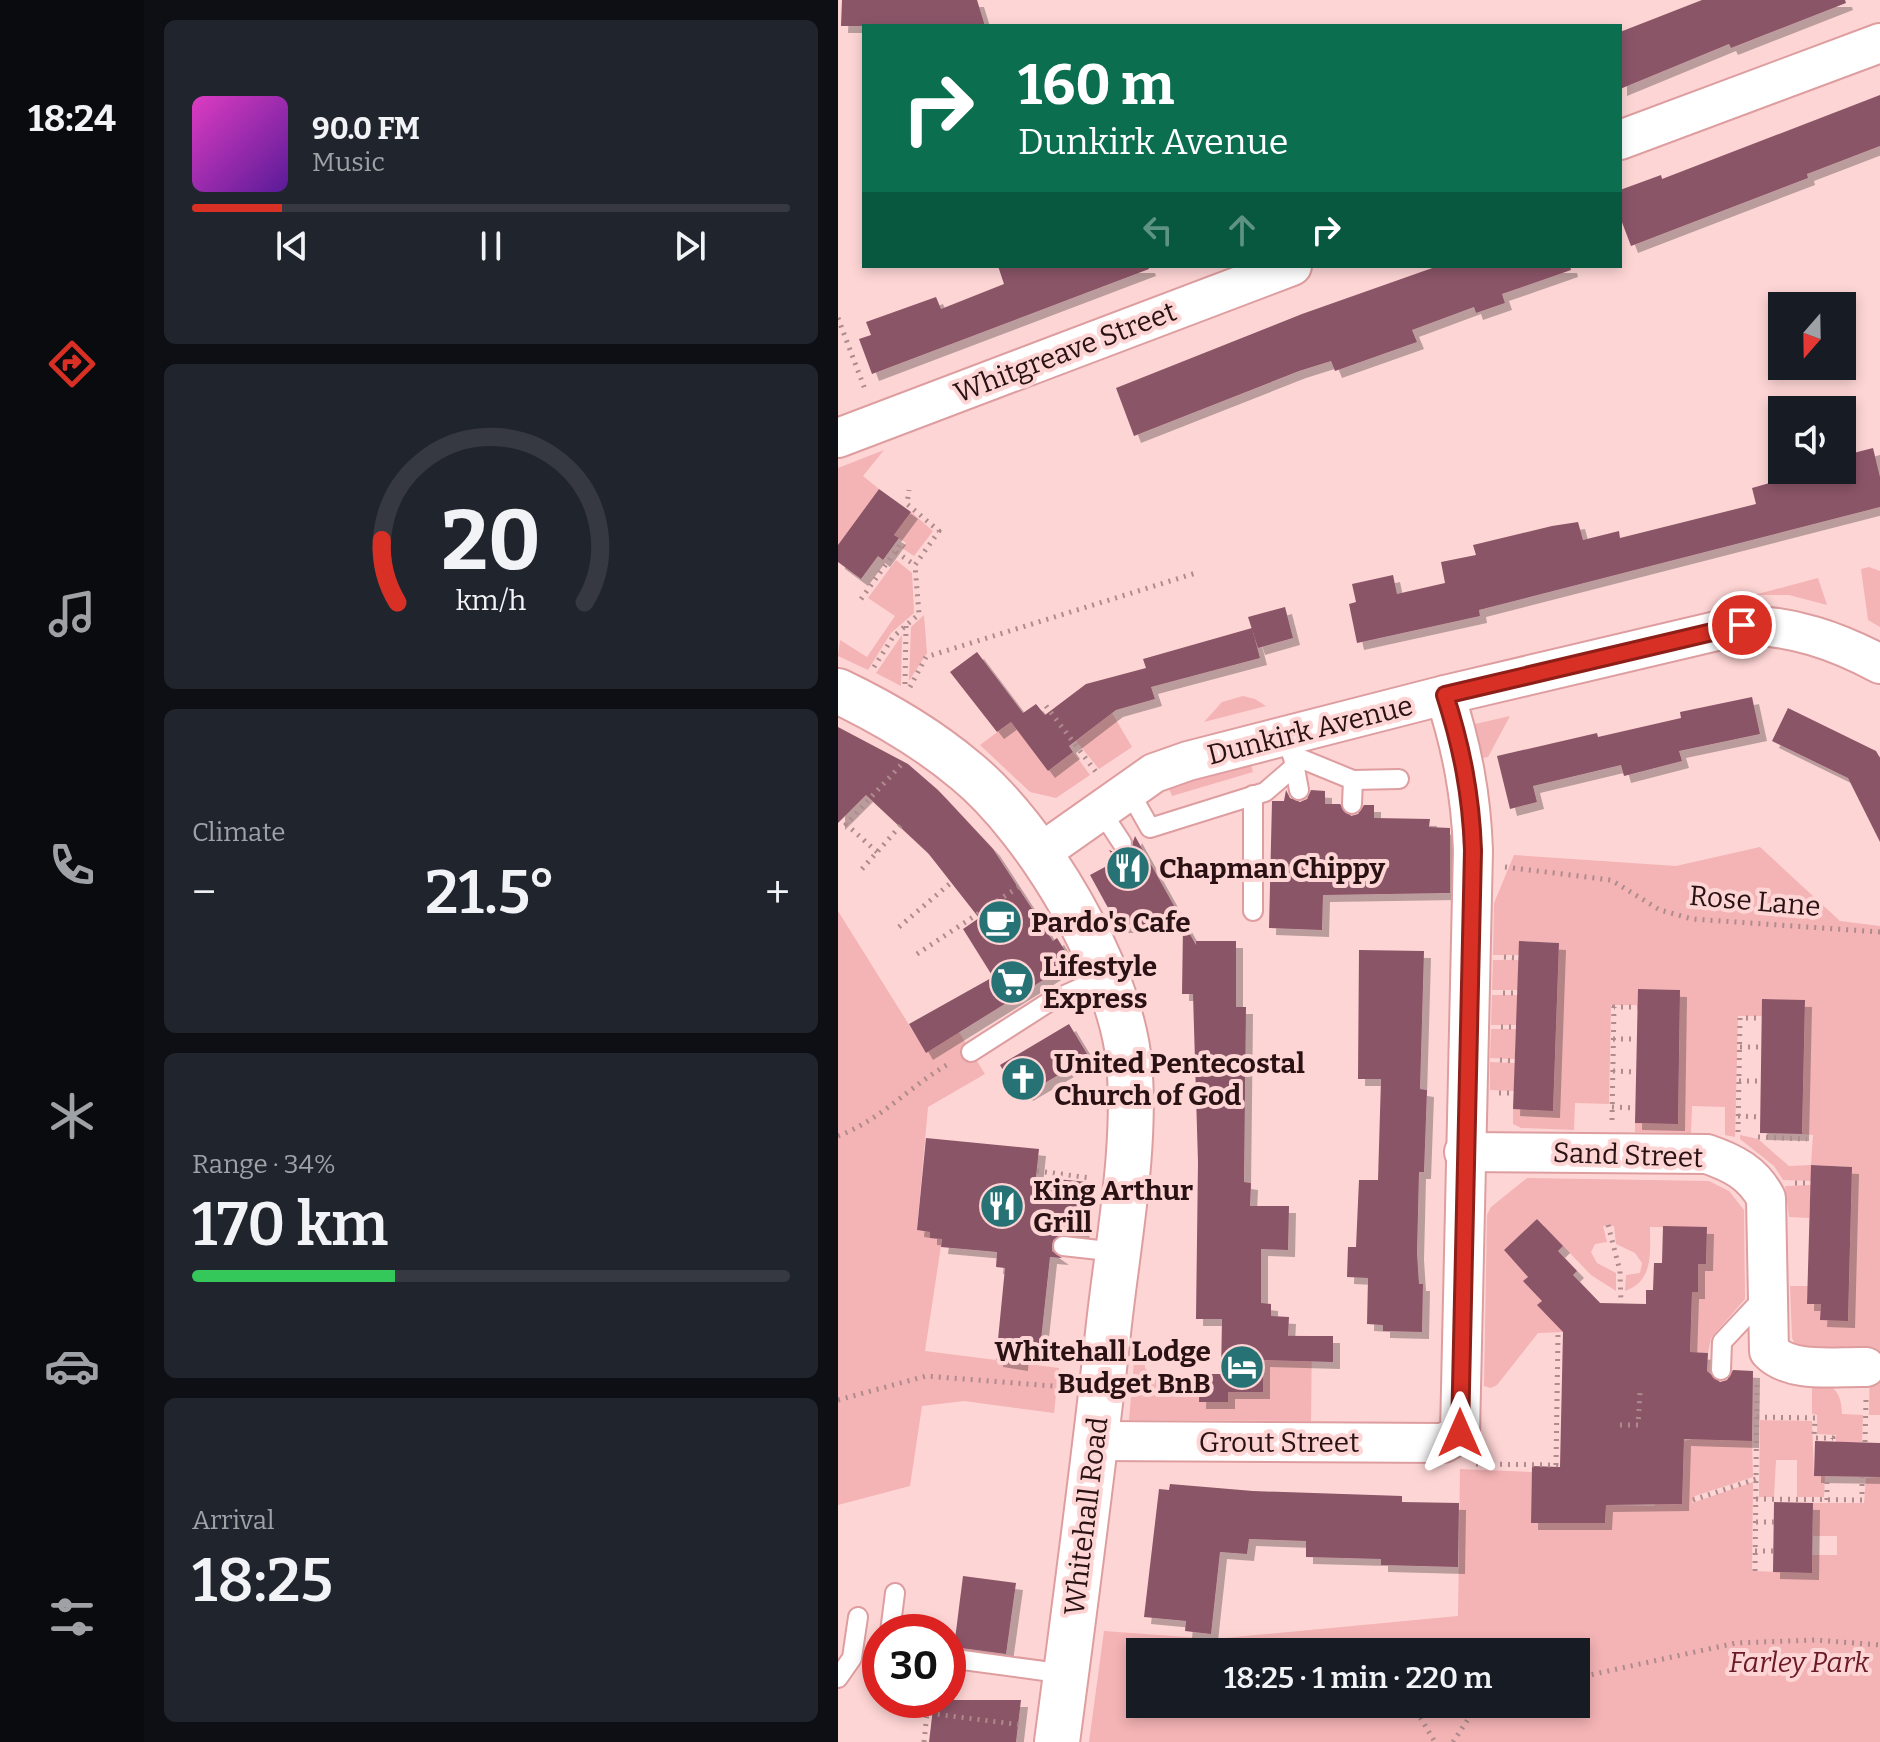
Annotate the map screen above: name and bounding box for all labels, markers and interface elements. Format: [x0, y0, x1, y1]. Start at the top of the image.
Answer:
text: 160 m [1018, 52, 1174, 119]
icon: right [886, 56, 990, 160]
text: 18:24 [28, 97, 116, 141]
text: 90.0 FM [312, 111, 420, 147]
text: Dunkirk Avenue [1018, 120, 1289, 164]
text: Music [312, 147, 385, 178]
icon: left [1136, 208, 1180, 252]
icon: ahead [1220, 208, 1264, 252]
icon: right [1304, 208, 1348, 252]
icon: previous [270, 224, 314, 268]
icon: pause [469, 224, 513, 268]
icon: next [668, 224, 712, 268]
north arrow [1768, 292, 1856, 380]
map controls [1768, 292, 1856, 484]
street label: Whitgreave Street [949, 294, 1181, 410]
icon: directions [44, 336, 100, 392]
button: sound [1768, 396, 1856, 484]
text: 20 [441, 490, 541, 590]
text: km/h [456, 583, 527, 618]
icon: music [44, 586, 100, 642]
pin [1708, 591, 1776, 659]
icon: arrive [1720, 603, 1764, 647]
street label: Dunkirk Avenue [1204, 689, 1416, 771]
text: Climate [192, 817, 286, 848]
icon: phone [44, 837, 100, 893]
restaurant icon: Chapman Chippy [1104, 844, 1152, 892]
place label: Chapman Chippy [1159, 852, 1385, 885]
text: 21.5° [425, 857, 556, 929]
text: − [192, 866, 216, 919]
text: + [765, 866, 790, 919]
street label: Rose Lane [1688, 879, 1822, 923]
cafe icon: Pardo's Cafe [976, 898, 1024, 946]
place label: Pardo's Cafe [1031, 906, 1191, 939]
place label: Lifestyle Express [1043, 950, 1157, 1015]
supermarket icon: Lifestyle Express [988, 958, 1036, 1006]
place label: United Pentecostal Church of God [1054, 1047, 1305, 1112]
church icon: United Pentecostal Church of God [999, 1055, 1047, 1103]
icon: climate [44, 1088, 100, 1144]
street label: Sand Street [1552, 1136, 1704, 1174]
text: Range · 34% [192, 1149, 336, 1180]
place label: King Arthur Grill [1033, 1174, 1193, 1239]
restaurant icon: King Arthur Grill [978, 1182, 1026, 1230]
text: 170 km [192, 1189, 388, 1261]
place label: Whitehall Lodge Budget BnB [994, 1335, 1211, 1400]
icon: car [44, 1338, 100, 1394]
hotel icon: Whitehall Lodge Budget BnB [1218, 1343, 1266, 1391]
position arrow [1418, 1391, 1502, 1475]
street label: Whitehall Road [1057, 1415, 1115, 1617]
street label: Grout Street [1199, 1426, 1359, 1459]
text: Arrival [192, 1505, 274, 1536]
text: 18:25 [192, 1545, 333, 1617]
icon: filters [44, 1589, 100, 1645]
speed limit sign: 30 [862, 1614, 966, 1718]
park label: Farley Park [1729, 1646, 1870, 1679]
text: 18:25 · 1 min · 220 m [1224, 1660, 1492, 1696]

